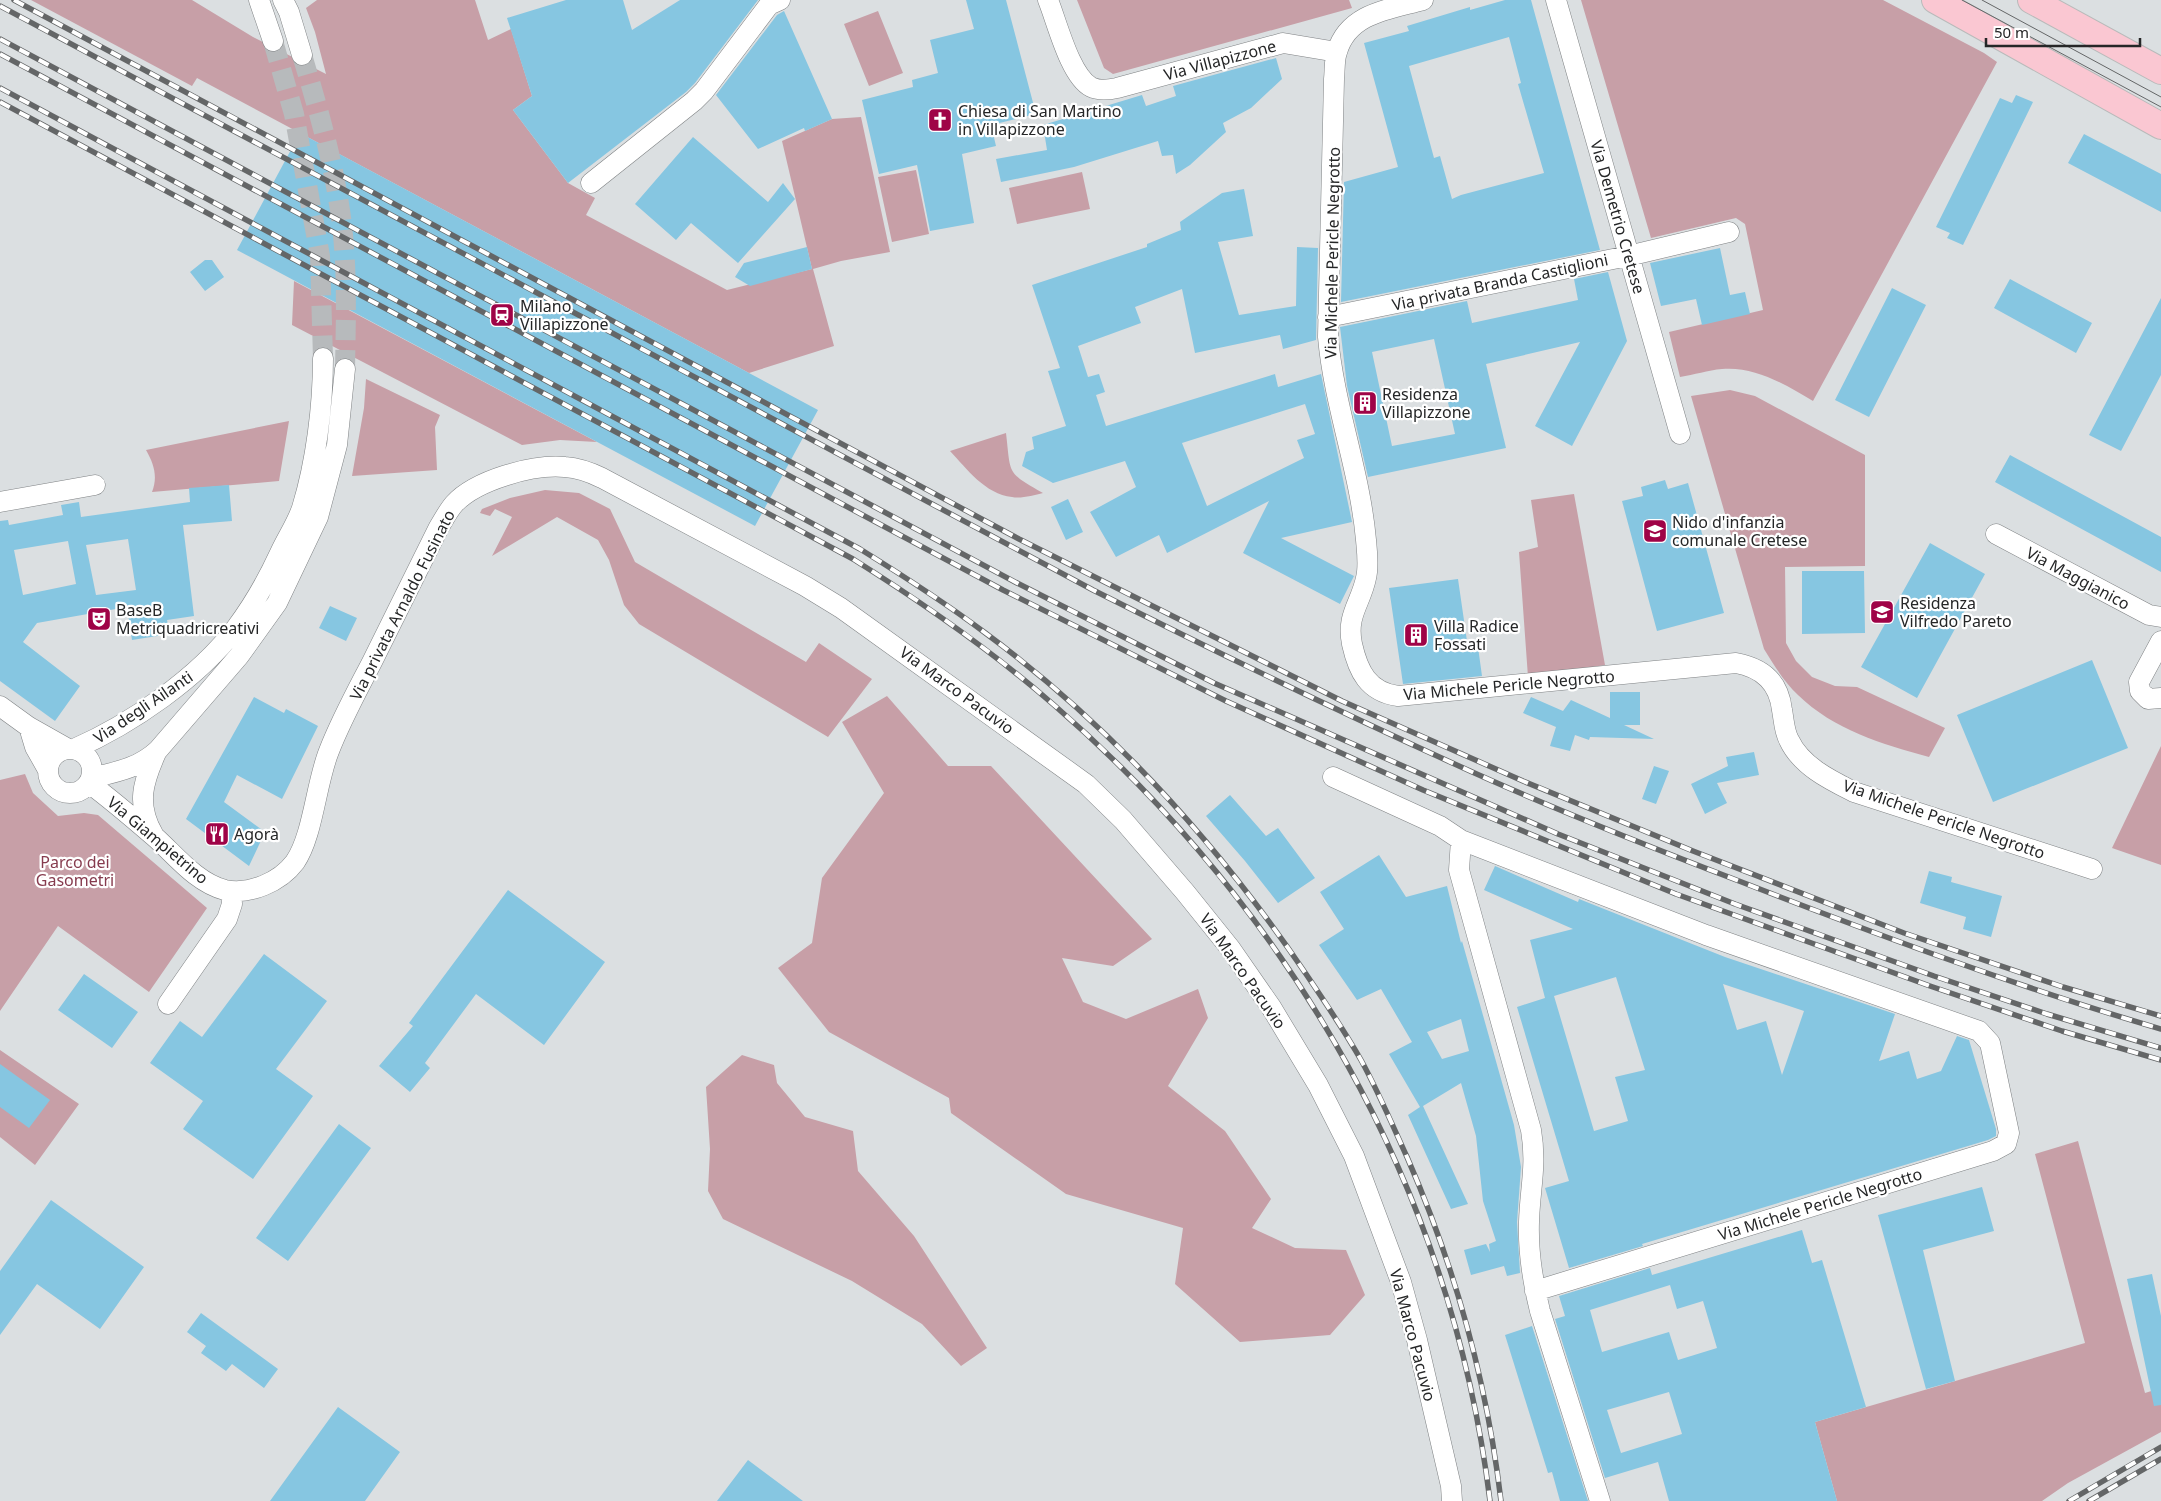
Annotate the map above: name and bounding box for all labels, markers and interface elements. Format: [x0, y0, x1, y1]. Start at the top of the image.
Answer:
scale bar [1986, 15, 2140, 47]
text: 50 m [1994, 22, 2029, 42]
street label: Via Villapizzone [1161, 34, 1279, 86]
place label: Chiesa di San Martino in Villapizzone [958, 100, 1121, 140]
church icon: Chiesa di San Martino in Villapizzone [927, 107, 953, 133]
street label: Via Demetrio Cretese [1586, 138, 1650, 296]
street label: Via Michele Pericle Negrotto [1319, 147, 1345, 359]
street label: Via privata Branda Castiglioni [1390, 248, 1610, 316]
place label: Milano Villapizzone [520, 295, 609, 335]
station icon: Milano Villapizzone [489, 302, 515, 328]
place label: Residenza Villapizzone [1382, 383, 1471, 423]
building icon: Residenza Villapizzone [1352, 390, 1378, 416]
street label: Via privata Arnaldo Fusinato [344, 506, 460, 704]
place label: Nido d'infanzia comunale Cretese [1672, 511, 1807, 551]
school or university icon: Nido d'infanzia comunale Cretese [1642, 518, 1668, 544]
street label: Via Maggianico [2022, 541, 2134, 615]
place label: Residenza Vilfredo Pareto [1900, 592, 2012, 632]
place label: BaseB Metriquadricreativi [116, 599, 259, 639]
school or university icon: Residenza Vilfredo Pareto [1869, 599, 1895, 625]
theatre icon: BaseB Metriquadricreativi [86, 606, 112, 632]
place label: Villa Radice Fossati [1434, 615, 1519, 655]
building icon: Villa Radice Fossati [1403, 622, 1429, 648]
street label: Via Marco Pacuvio [895, 641, 1019, 739]
street label: Via Michele Pericle Negrotto [1402, 665, 1616, 705]
street label: Via degli Ailanti [89, 666, 197, 748]
street label: Via Michele Pericle Negrotto [1840, 774, 2048, 864]
street label: Via Giampietrino [103, 791, 213, 889]
restaurant icon: Agorà [204, 821, 230, 847]
place label: Agorà [234, 823, 279, 845]
park label: Parco dei Gasometri [36, 851, 114, 891]
street label: Via Marco Pacuvio [1195, 909, 1291, 1033]
street label: Via Michele Pericle Negrotto [1715, 1162, 1925, 1246]
street label: Via Marco Pacuvio [1385, 1266, 1441, 1404]

